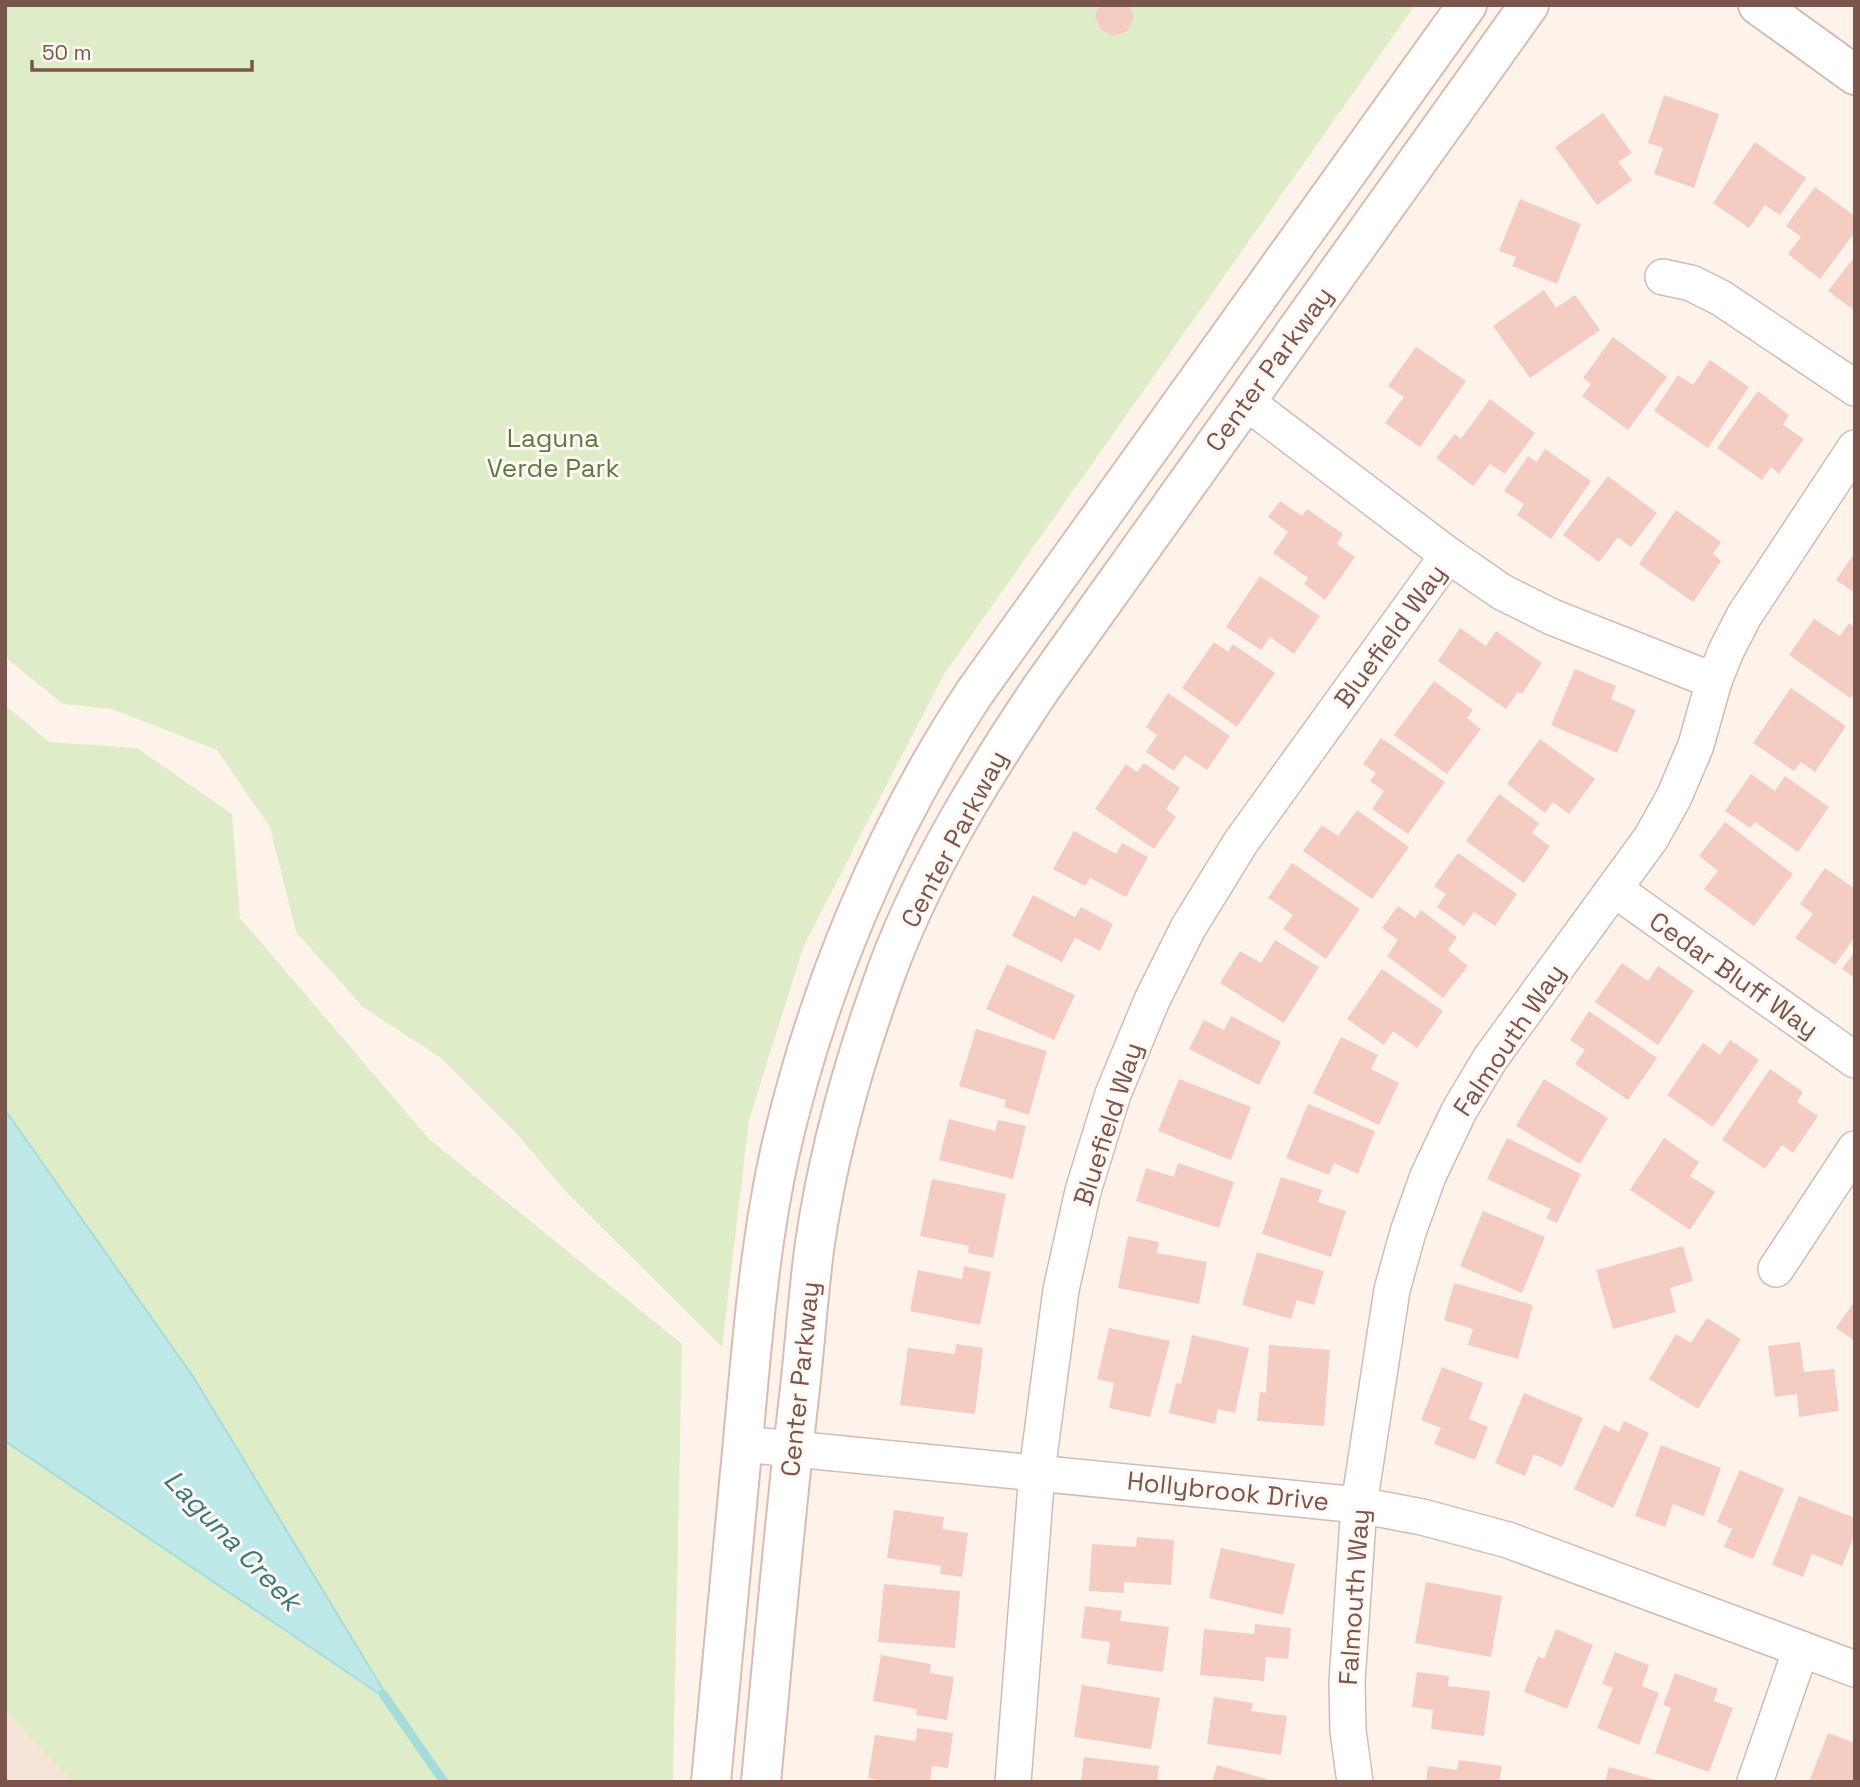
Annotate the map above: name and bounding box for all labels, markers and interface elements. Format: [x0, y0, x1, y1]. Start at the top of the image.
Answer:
scale bar [32, 28, 252, 72]
text: 50 m [42, 39, 92, 66]
street label: Center Parkway [1198, 280, 1340, 458]
park label: Laguna Verde Park [487, 421, 619, 485]
street label: Bluefield Way [1326, 557, 1454, 715]
street label: Center Parkway [893, 744, 1015, 934]
street label: Cedar Bluff Way [1643, 904, 1825, 1046]
street label: Falmouth Way [1445, 957, 1573, 1123]
street label: Bluefield Way [1066, 1038, 1150, 1210]
street label: Center Parkway [773, 1280, 827, 1478]
water label: Laguna Creek [157, 1462, 311, 1620]
street label: Hollybrook Drive [1125, 1463, 1331, 1519]
street label: Falmouth Way [1331, 1508, 1377, 1686]

